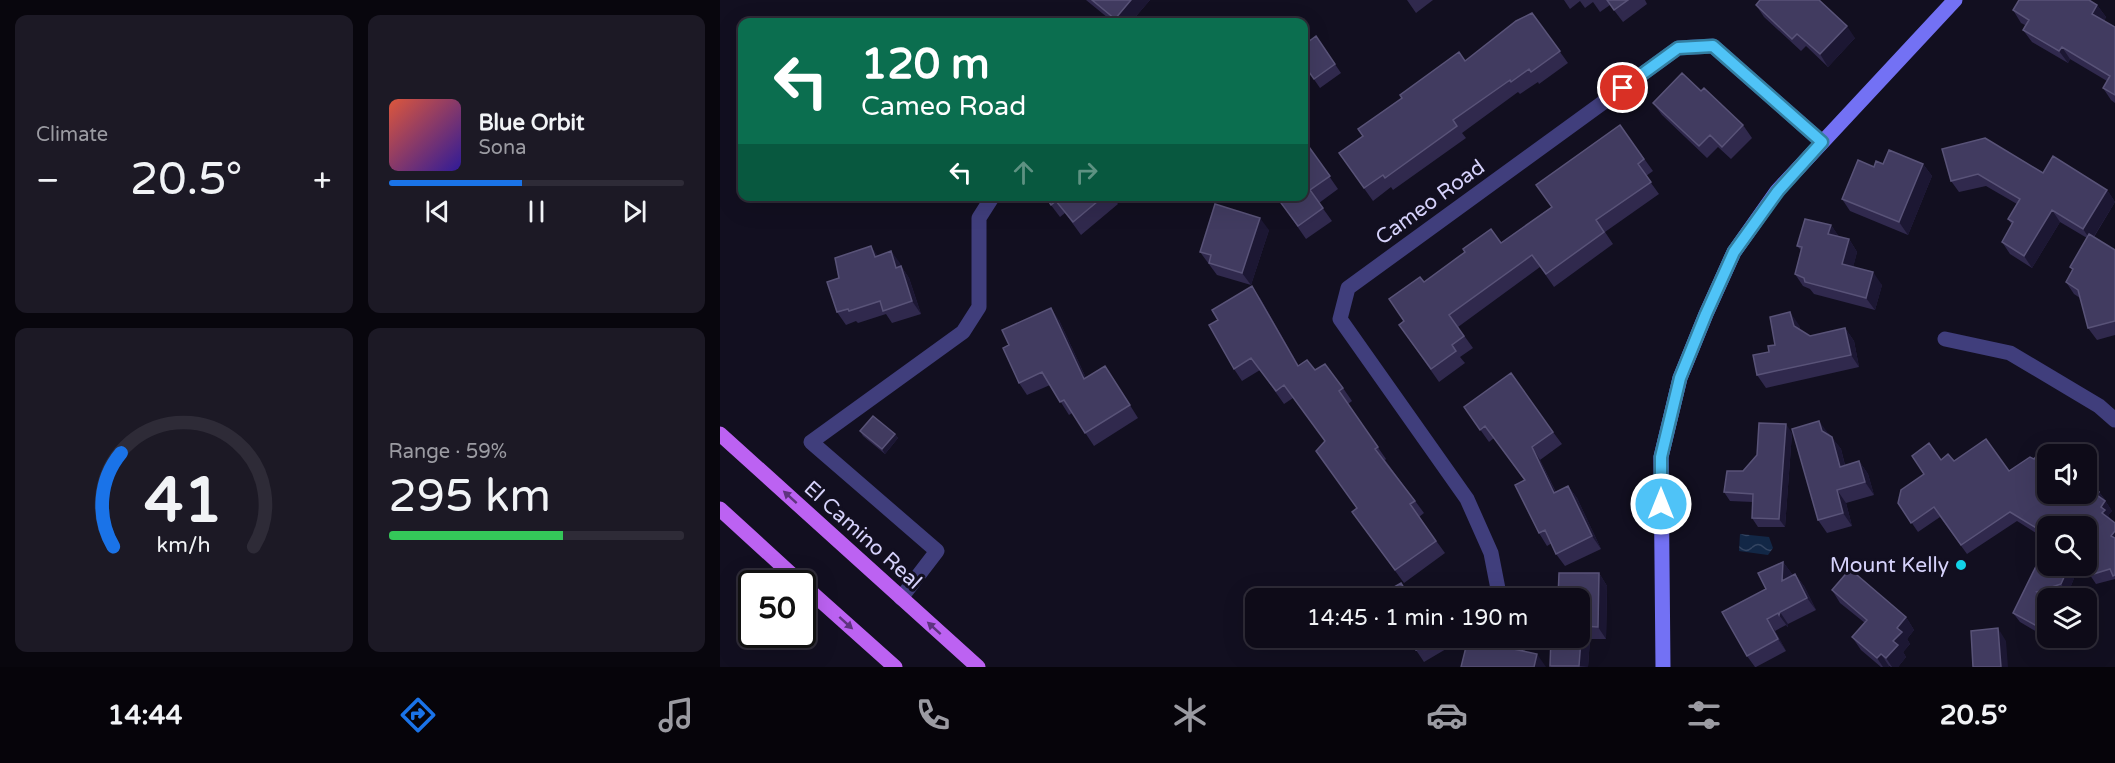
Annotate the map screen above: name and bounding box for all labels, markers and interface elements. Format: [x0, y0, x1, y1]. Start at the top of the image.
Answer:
text: 120 m [861, 39, 990, 90]
icon: left [762, 42, 840, 120]
pin [1597, 62, 1648, 113]
icon: arrive [1606, 71, 1639, 104]
text: Cameo Road [861, 90, 1026, 123]
text: Blue Orbit [479, 110, 585, 136]
text: Climate [36, 123, 108, 147]
text: Sona [479, 136, 526, 160]
text: 20.5° [130, 153, 243, 207]
street label: Cameo Road [1371, 155, 1490, 250]
icon: left [944, 156, 977, 189]
icon: ahead [1007, 156, 1040, 189]
icon: right [1070, 156, 1103, 189]
text: − [36, 161, 60, 200]
text: + [313, 161, 331, 200]
icon: previous [421, 195, 454, 228]
icon: pause [520, 195, 553, 228]
icon: next [618, 195, 651, 228]
text: Range · 59% [389, 440, 507, 464]
map controls [2037, 444, 2097, 648]
button: sound [2037, 444, 2097, 504]
text: 41 [145, 464, 223, 539]
text: 295 km [389, 470, 551, 524]
position arrow [1629, 472, 1693, 536]
street label: El Camino Real [799, 476, 927, 595]
one-way arrow [782, 490, 797, 504]
button: search [2037, 516, 2097, 576]
text: km/h [157, 532, 211, 558]
place label: Mount Kelly [1830, 553, 1949, 578]
marker: Mount Kelly [1954, 558, 1968, 572]
speed limit sign: 50 [738, 570, 816, 648]
button: layers [2037, 588, 2097, 648]
text: 14:45 · 1 min · 190 m [1307, 605, 1528, 631]
one-way arrow [838, 616, 853, 629]
one-way arrow [927, 622, 942, 635]
icon: directions [397, 694, 439, 736]
icon: music [655, 694, 697, 736]
icon: phone [912, 694, 954, 736]
icon: climate [1169, 694, 1211, 736]
icon: car [1426, 694, 1468, 736]
icon: filters [1683, 694, 1725, 736]
text: 14:44 [108, 699, 182, 732]
text: 20.5° [1940, 699, 2007, 732]

